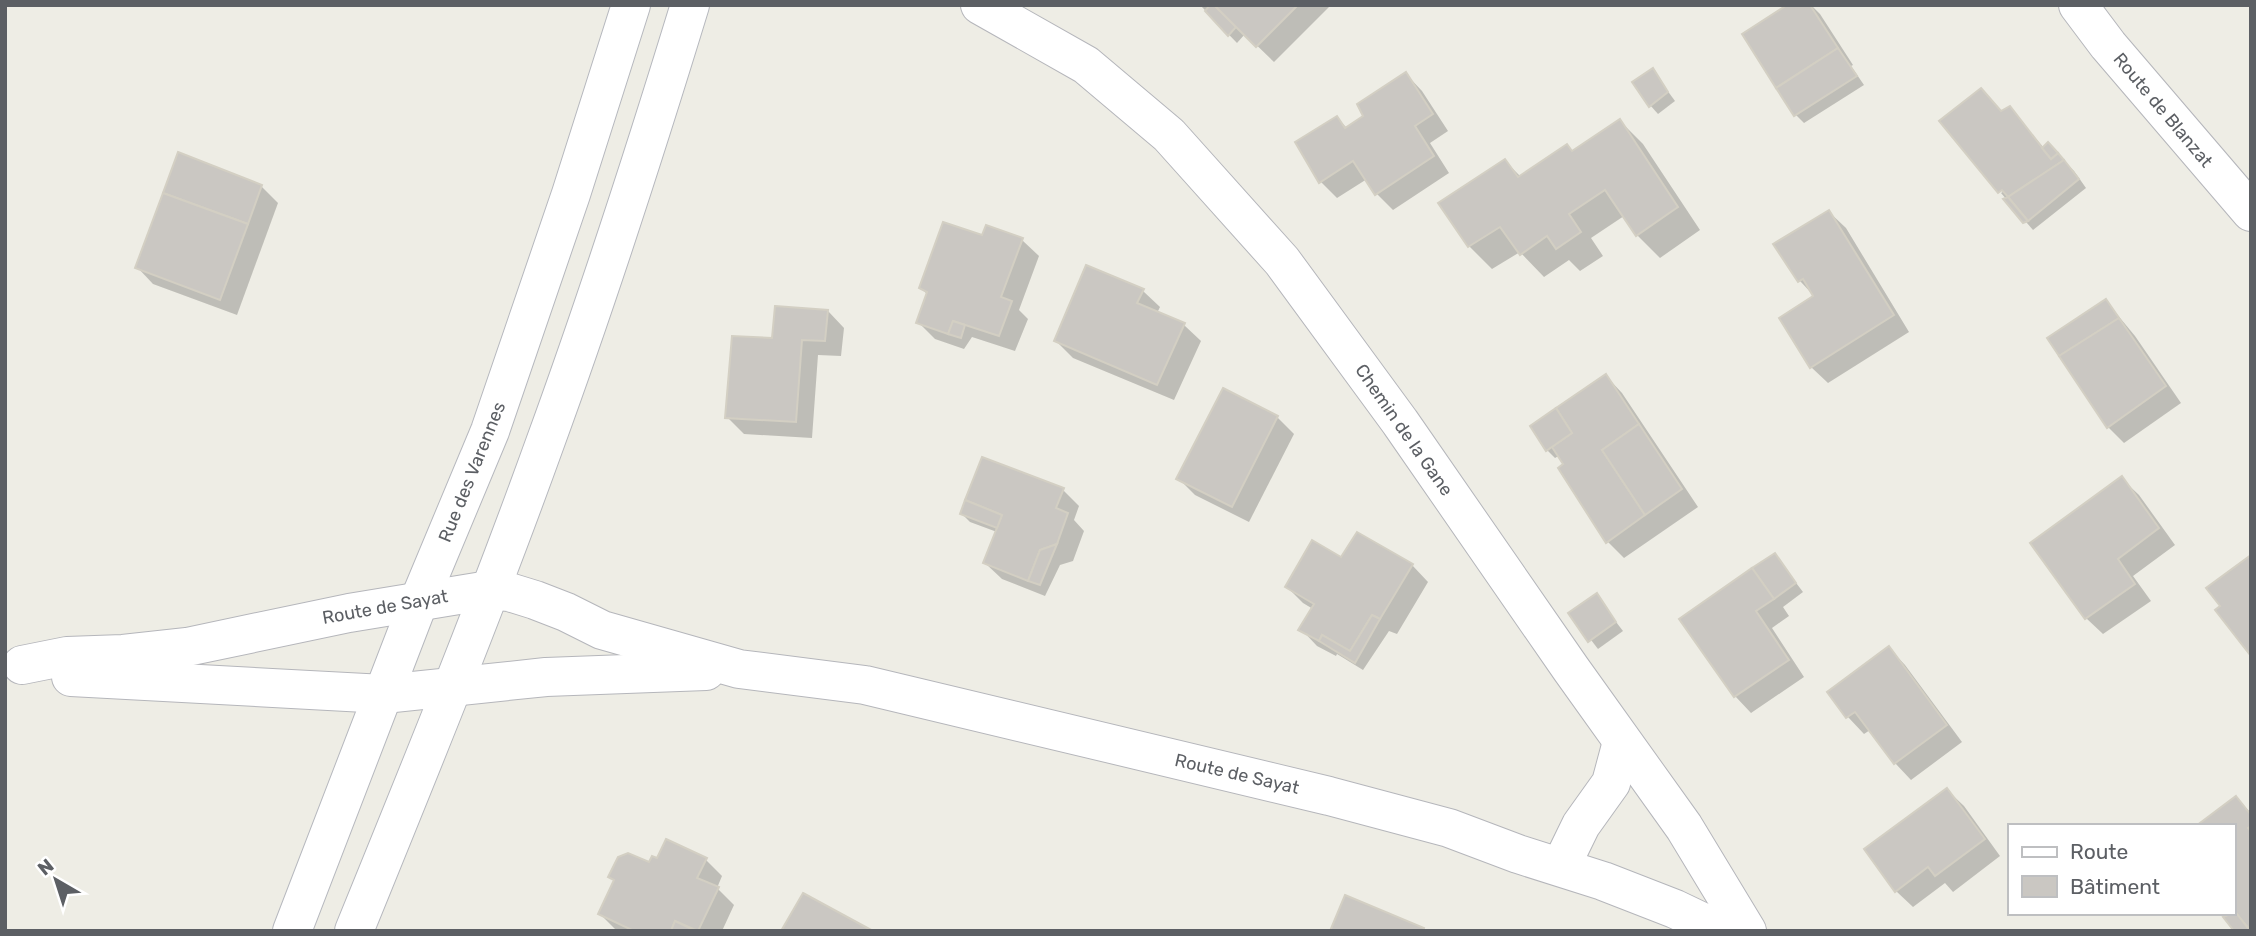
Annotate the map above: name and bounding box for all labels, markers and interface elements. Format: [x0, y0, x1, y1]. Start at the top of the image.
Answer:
street label: Route de Blanzat [2109, 48, 2217, 172]
street label: Chemin de la Gane [1350, 360, 1458, 500]
street label: Rue des Varennes [434, 399, 510, 545]
street label: Route de Sayat [321, 585, 449, 629]
street label: Route de Sayat [1173, 749, 1301, 799]
legend [2008, 824, 2235, 915]
text: Route [2070, 839, 2128, 864]
north arrow [21, 845, 91, 915]
text: N [33, 854, 58, 880]
text: Bâtiment [2070, 874, 2160, 899]

